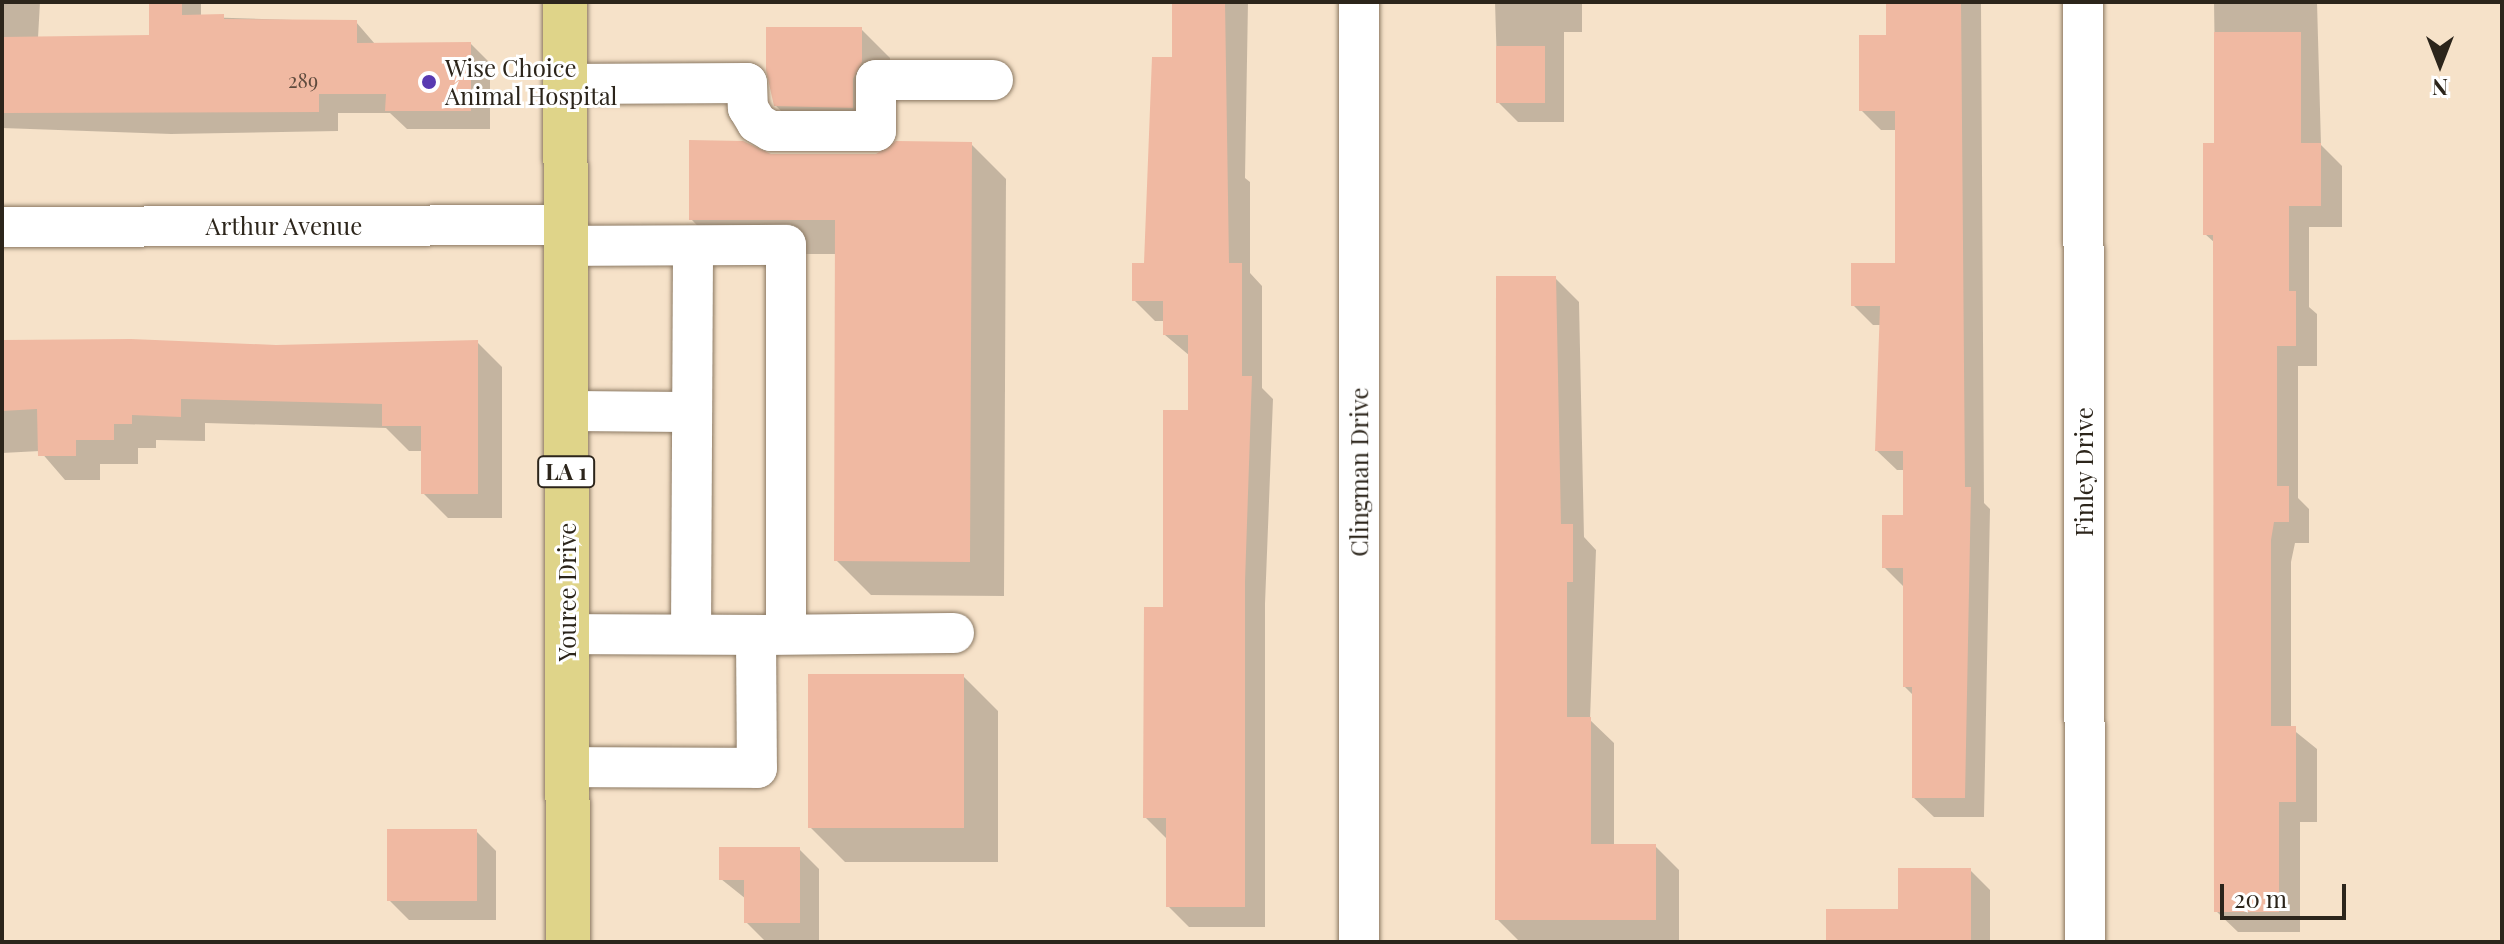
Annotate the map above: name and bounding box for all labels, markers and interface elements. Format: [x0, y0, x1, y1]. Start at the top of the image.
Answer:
north arrow [2400, 24, 2480, 104]
place label: Wise Choice Animal Hospital [445, 54, 617, 110]
house number: 289 [288, 67, 318, 91]
marker: Wise Choice Animal Hospital [420, 73, 438, 91]
text: N [2432, 73, 2448, 103]
street label: Arthur Avenue [205, 212, 363, 240]
street label: Clingman Drive [1345, 387, 1373, 557]
street label: Finley Drive [2070, 407, 2098, 537]
road number: LA 1 [536, 454, 596, 490]
street label: Youree Drive [553, 523, 581, 661]
scale bar [2224, 868, 2350, 918]
text: 20 m [2234, 882, 2287, 914]

